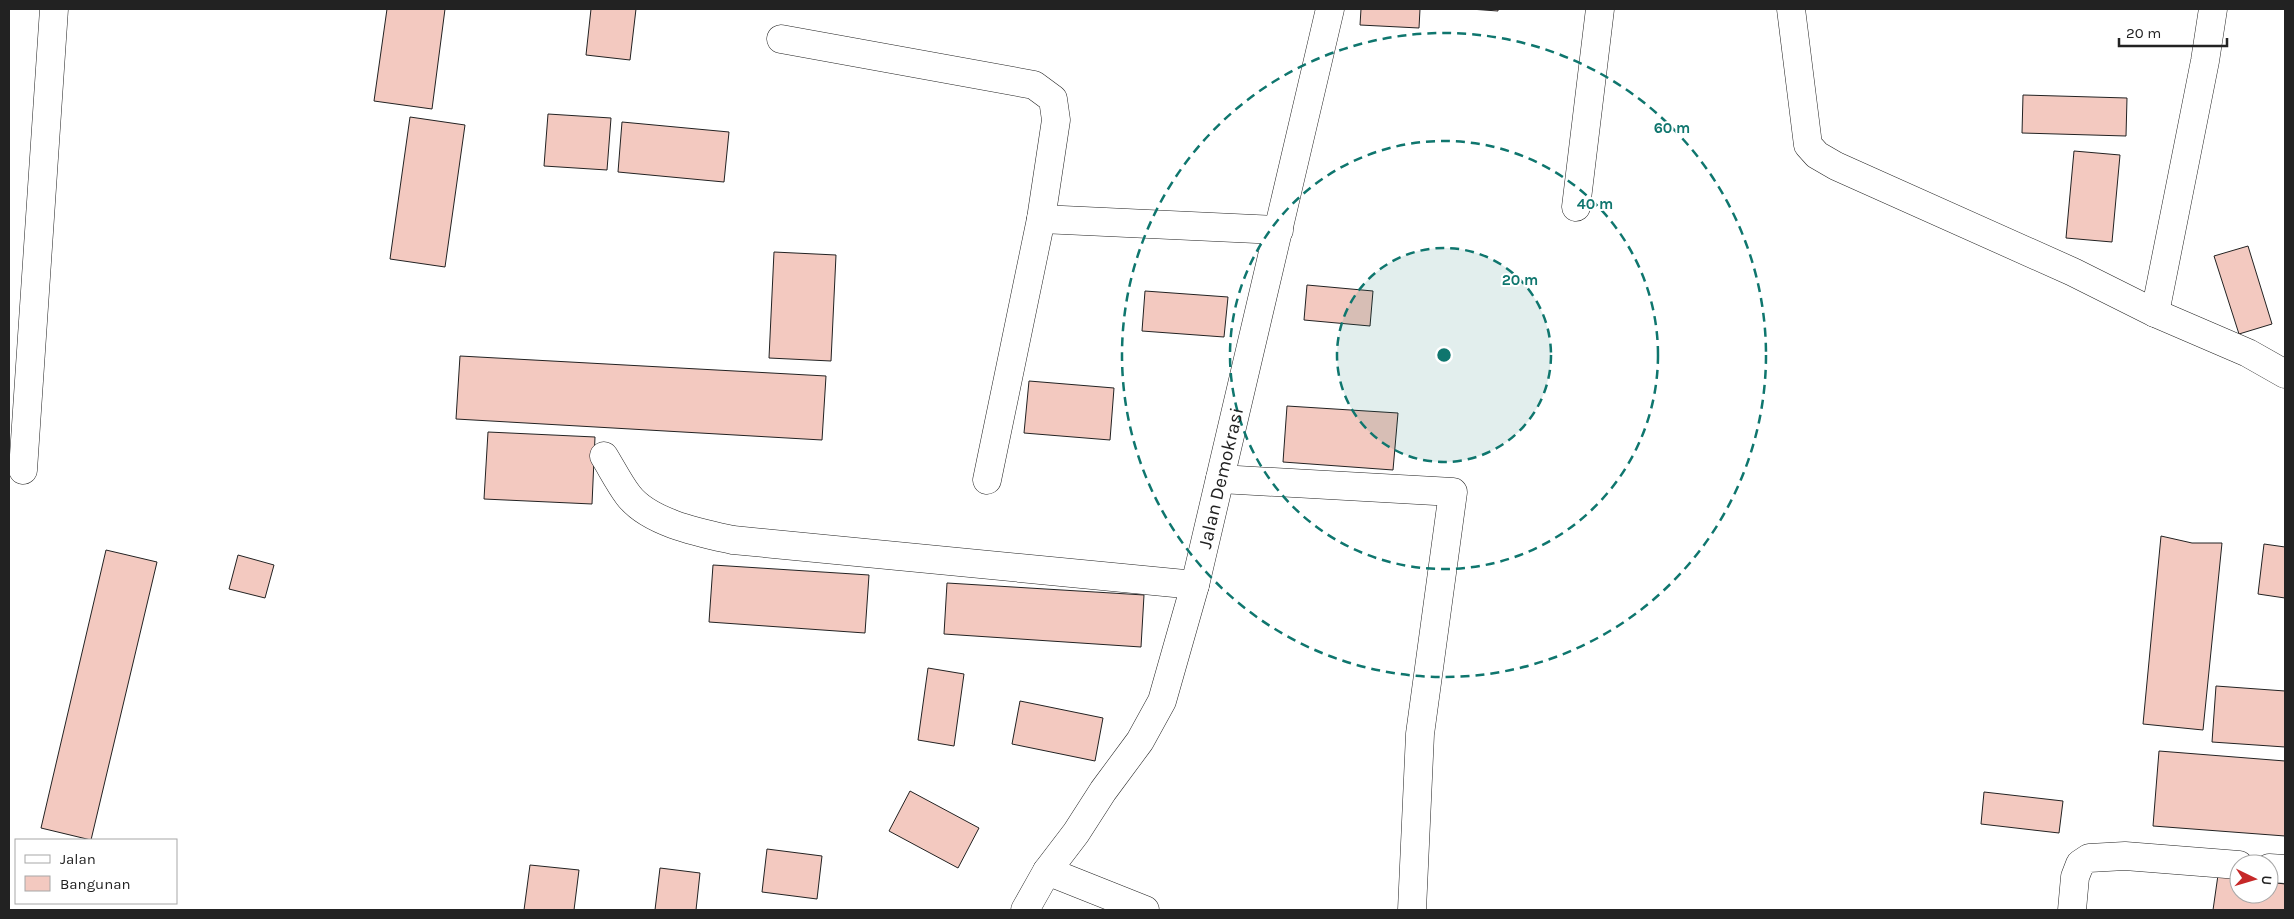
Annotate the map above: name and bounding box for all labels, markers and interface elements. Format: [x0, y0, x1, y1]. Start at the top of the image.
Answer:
scale bar [2119, 15, 2226, 47]
text: 20 m [2126, 24, 2161, 42]
text: 60 m [1654, 119, 1690, 137]
text: 40 m [1577, 195, 1613, 213]
text: 20 m [1502, 271, 1538, 289]
centre of rings [1435, 346, 1453, 364]
street label: Jalan Demokrasi [1194, 405, 1248, 551]
legend [15, 839, 178, 904]
text: Jalan [60, 850, 96, 868]
north arrow [2229, 854, 2279, 904]
text: Bangunan [60, 875, 131, 893]
text: U [2258, 875, 2275, 886]

